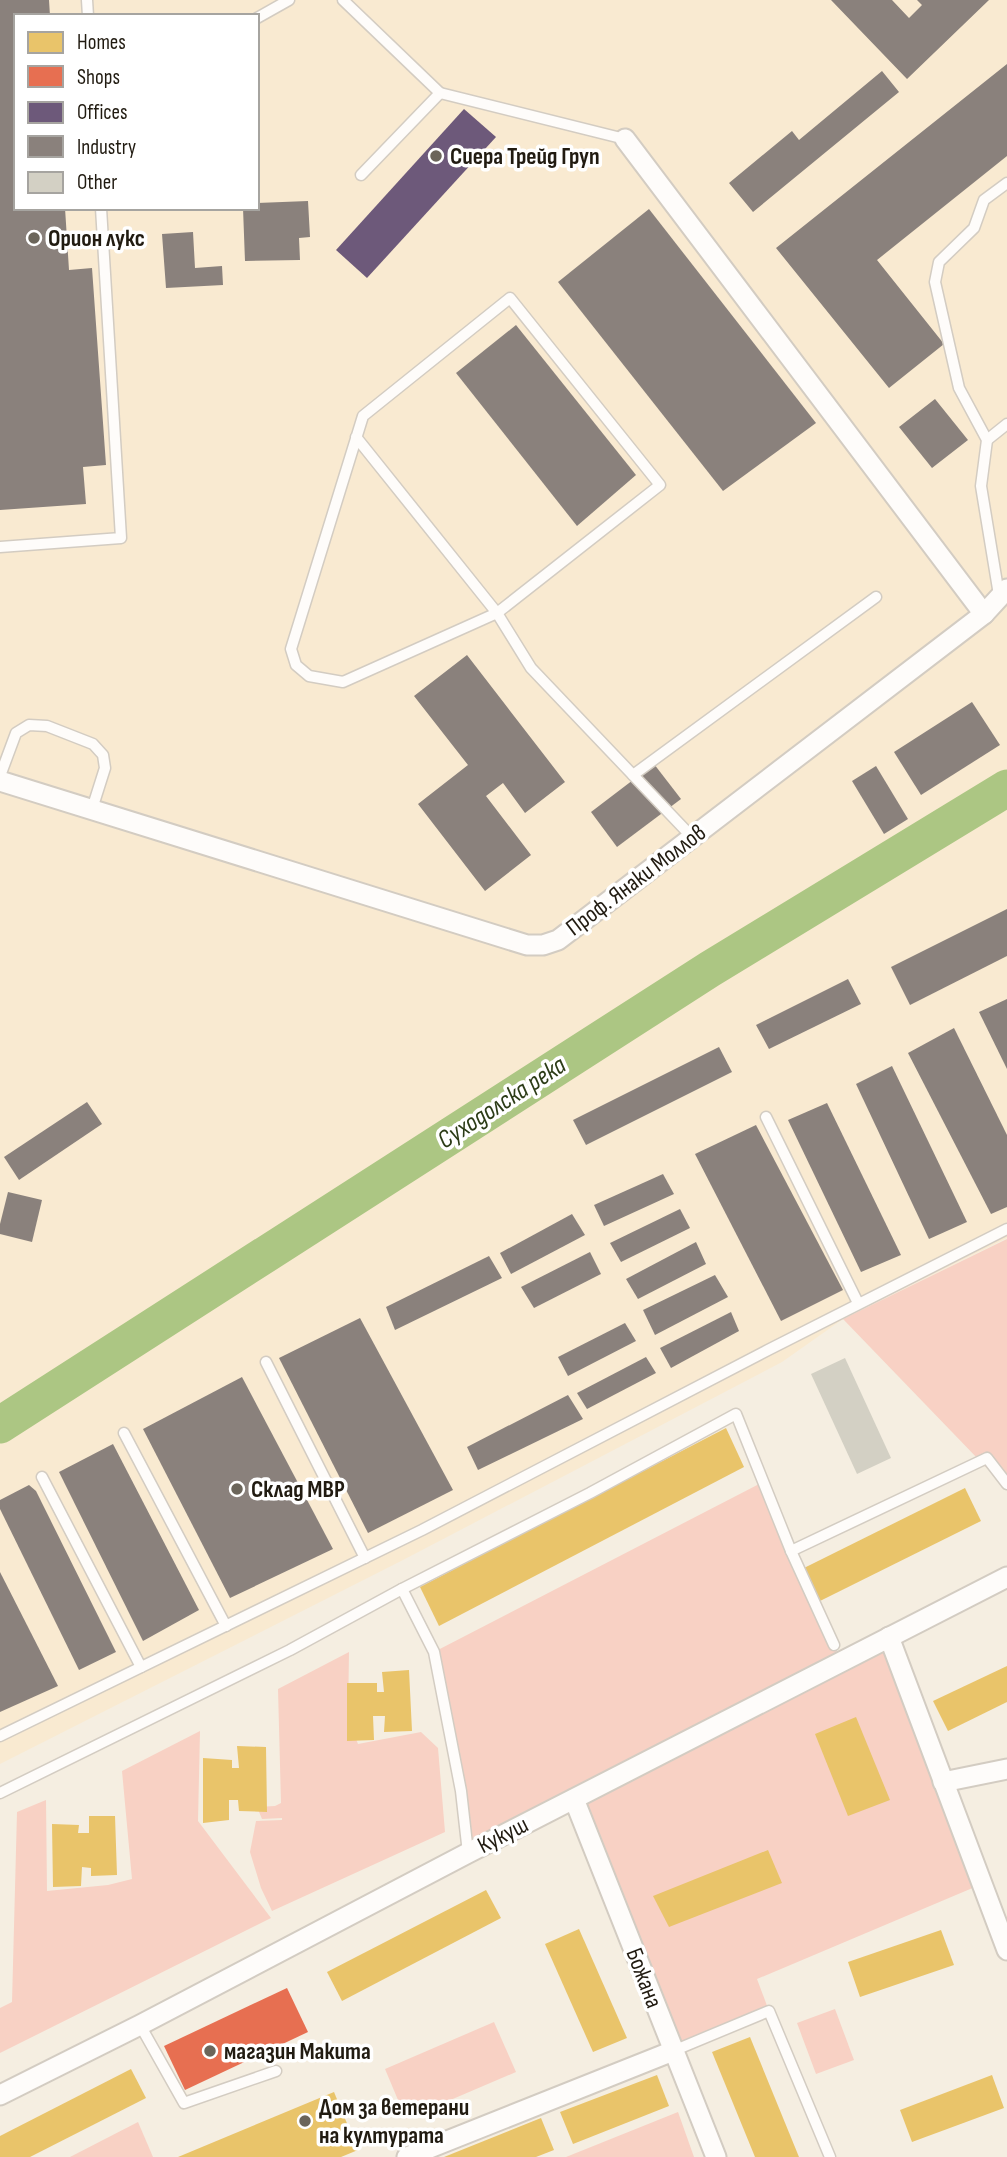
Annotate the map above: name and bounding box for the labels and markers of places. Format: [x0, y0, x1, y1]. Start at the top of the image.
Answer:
place label: Сиера Трейд Груп [450, 142, 600, 171]
marker: Сиера Трейд Груп [428, 148, 444, 164]
place label: Орион лукс [48, 224, 145, 253]
marker: Орион лукс [26, 230, 42, 246]
place label: Склад МВР [251, 1475, 345, 1504]
marker: Склад МВР [229, 1481, 245, 1497]
place label: магазин Макита [224, 2037, 371, 2066]
marker: магазин Макита [202, 2043, 218, 2059]
place label: Дом за ветерани на културата [319, 2093, 469, 2150]
marker: Дом за ветерани на културата [297, 2113, 313, 2129]

